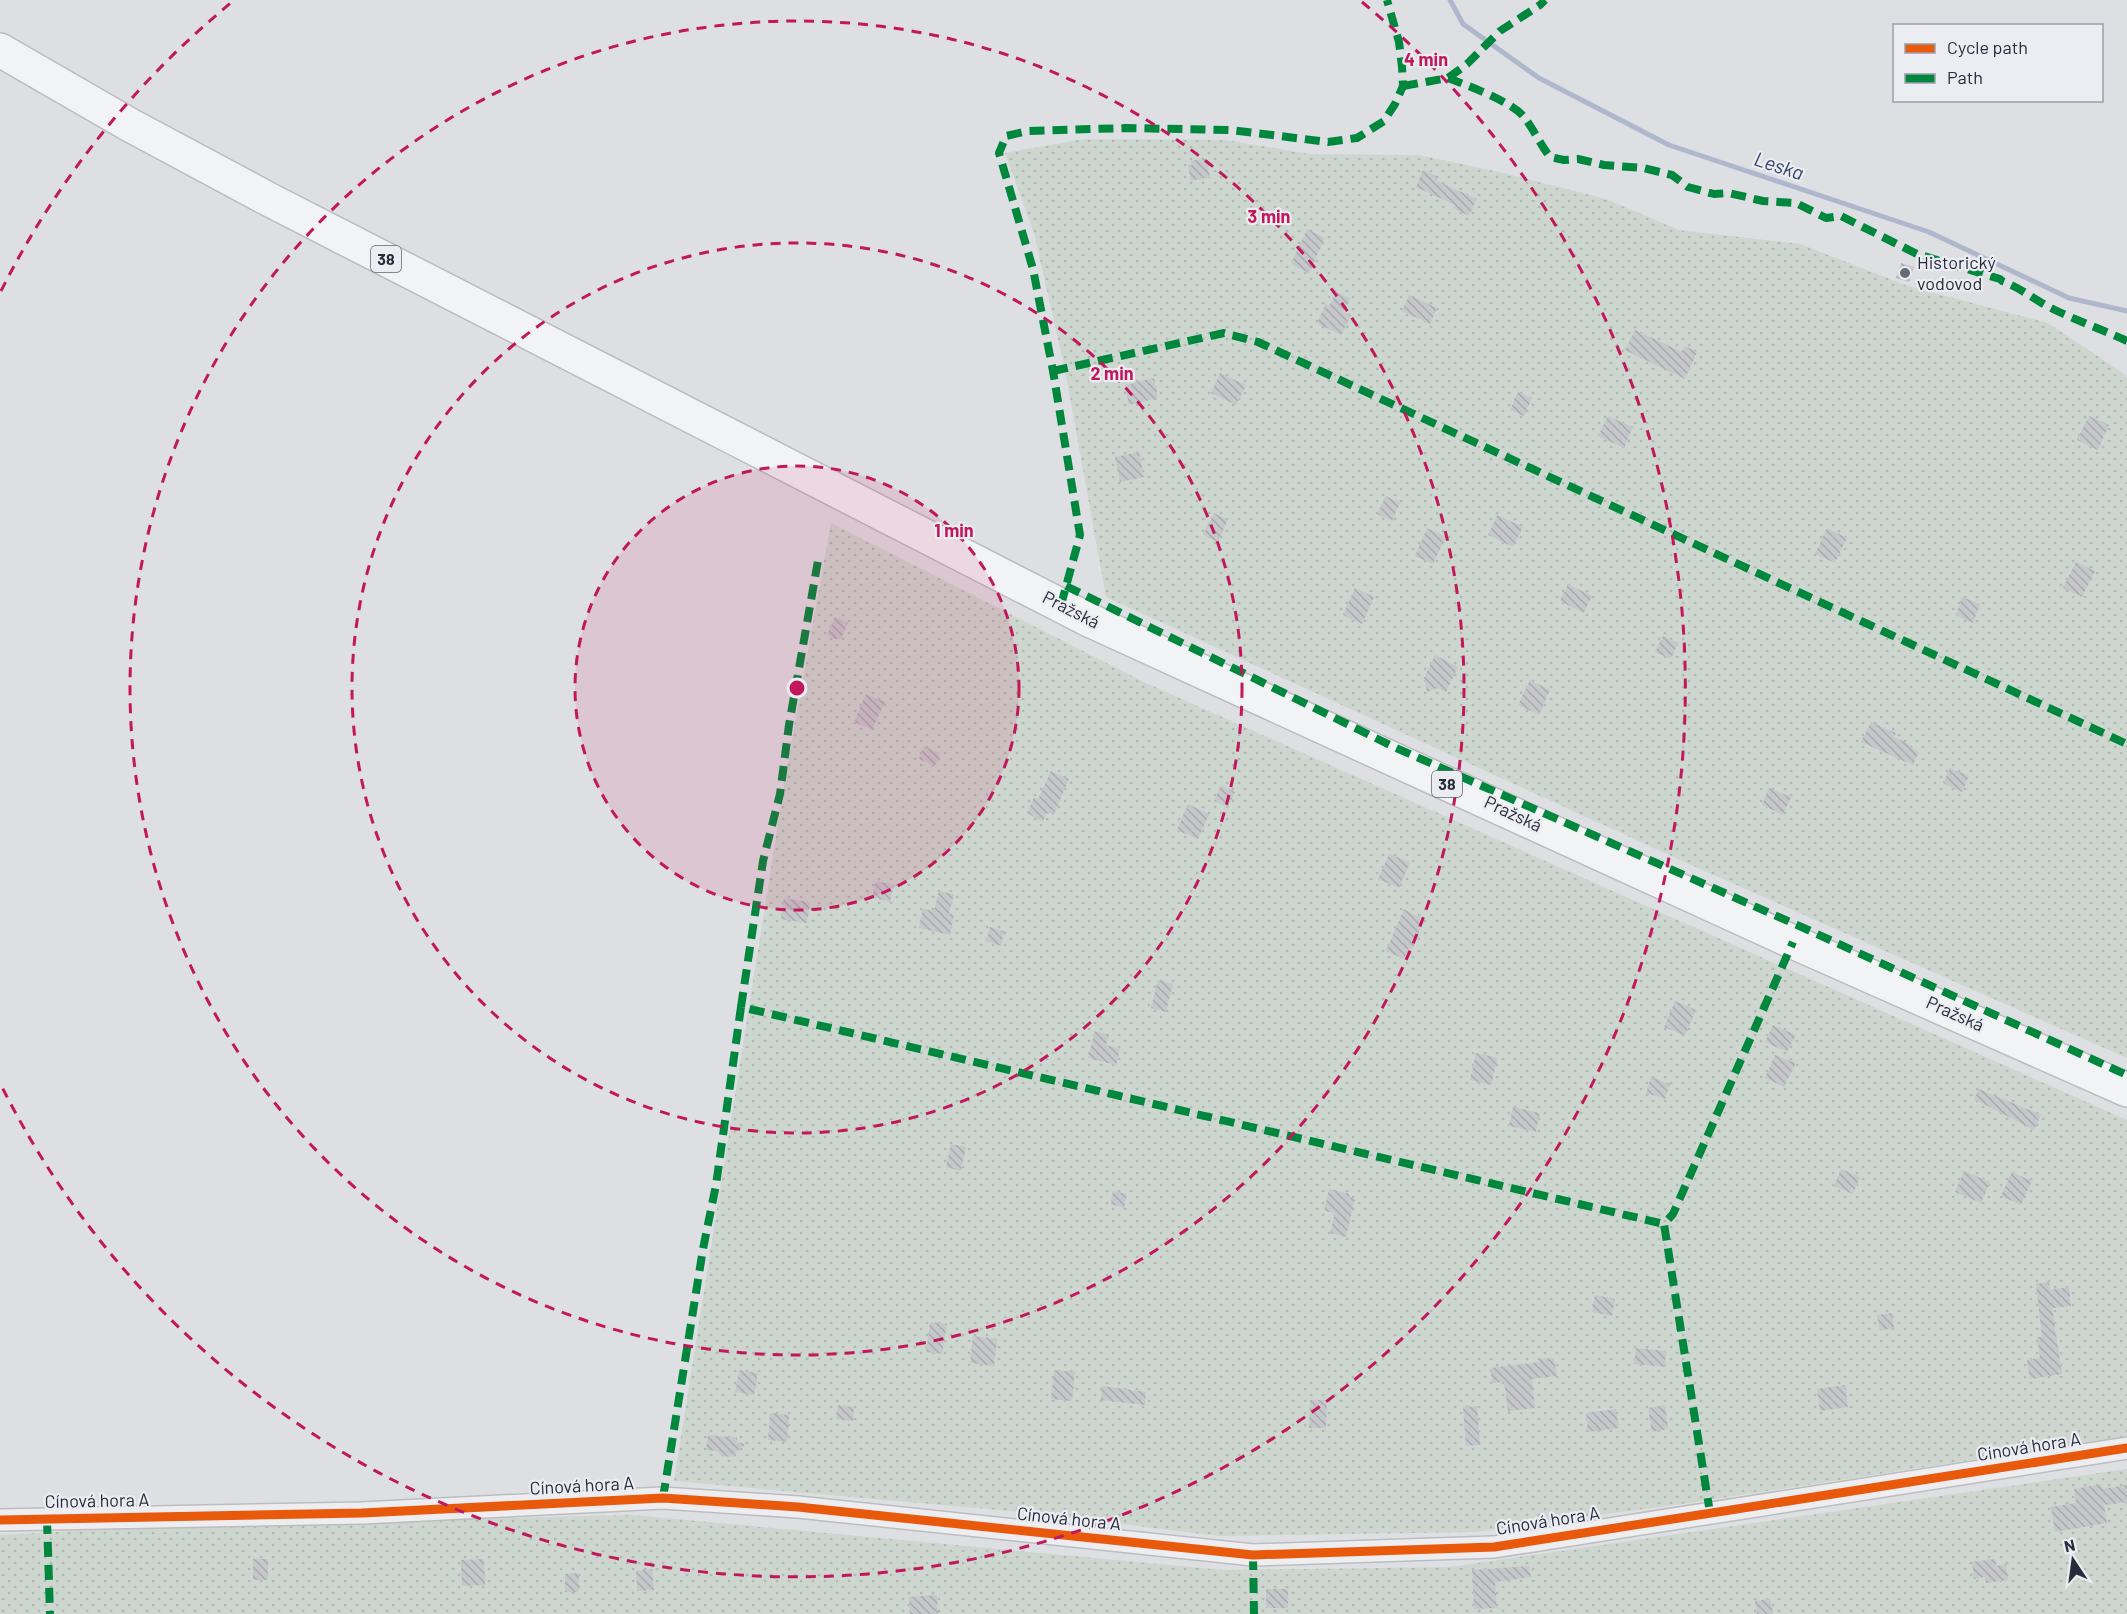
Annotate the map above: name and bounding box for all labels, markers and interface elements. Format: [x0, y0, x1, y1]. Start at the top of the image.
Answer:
legend [1893, 24, 2103, 102]
text: Cycle path [1947, 36, 2028, 58]
text: 4 min [1404, 48, 1448, 70]
text: Path [1947, 66, 1983, 88]
water label: Leska [1752, 146, 1807, 184]
text: 3 min [1248, 205, 1290, 227]
road number: 38 [371, 246, 401, 272]
place label: Historický vodovod [1917, 251, 1996, 294]
marker: Historický vodovod [1898, 266, 1912, 280]
text: 2 min [1090, 362, 1134, 384]
text: 1 min [934, 519, 974, 541]
street label: Pražská [1039, 585, 1104, 633]
centre of rings [787, 678, 807, 698]
road number: 38 [1432, 771, 1462, 797]
street label: Pražská [1481, 790, 1546, 836]
street label: Pražská [1923, 991, 1988, 1036]
street label: Cínová hora A [1976, 1427, 2082, 1465]
street label: Cínová hora A [529, 1471, 635, 1499]
street label: Cínová hora A [45, 1488, 150, 1512]
street label: Cínová hora A [1495, 1501, 1601, 1539]
street label: Cínová hora A [1016, 1502, 1122, 1534]
north arrow [2043, 1530, 2103, 1590]
text: N [2062, 1534, 2077, 1555]

